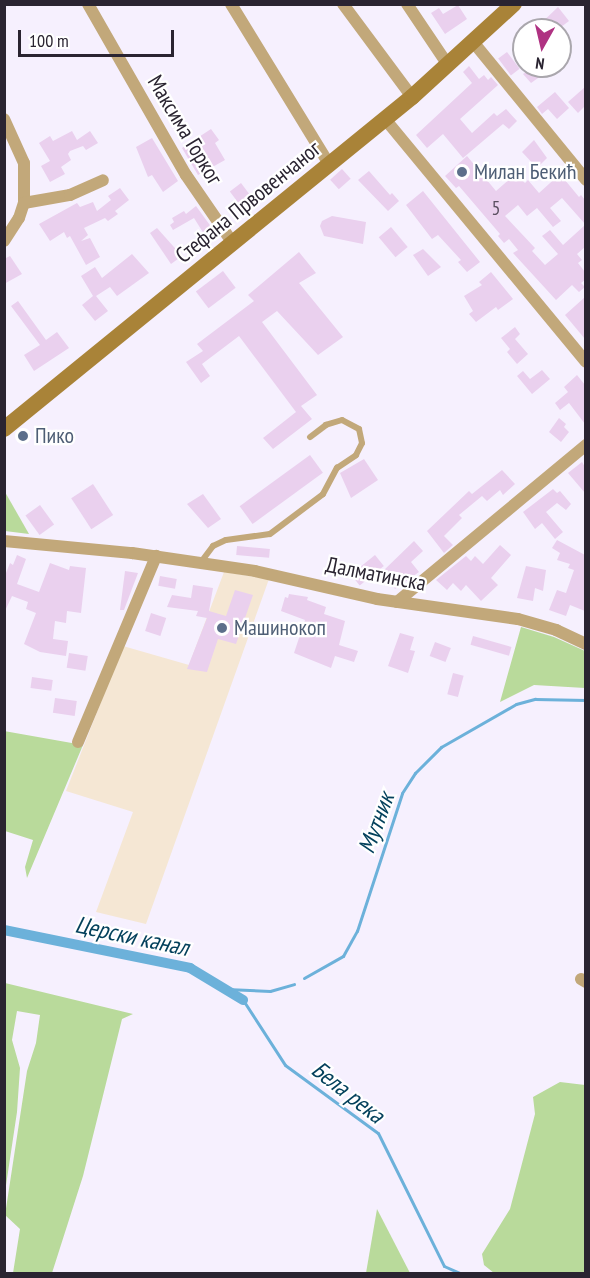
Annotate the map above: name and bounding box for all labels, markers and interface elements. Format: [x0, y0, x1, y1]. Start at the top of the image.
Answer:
scale bar [21, 18, 177, 56]
north arrow [512, 18, 572, 78]
text: 100 m [29, 29, 69, 52]
text: N [534, 53, 545, 74]
street label: Максима Горког [142, 71, 228, 189]
street label: Стефана Првовенчаног [170, 136, 326, 268]
place label: Милан Бекић [474, 159, 576, 185]
marker: Милан Бекић [455, 165, 469, 179]
house number: 5 [492, 196, 500, 220]
place label: Пико [35, 423, 74, 449]
marker: Пико [16, 429, 30, 443]
street label: Далматинска [324, 551, 428, 597]
place label: Машинокоп [234, 615, 326, 641]
marker: Машинокоп [215, 621, 229, 635]
water label: Мутник [352, 789, 400, 857]
water label: Церски канал [73, 910, 191, 962]
water label: Бела река [306, 1055, 390, 1129]

